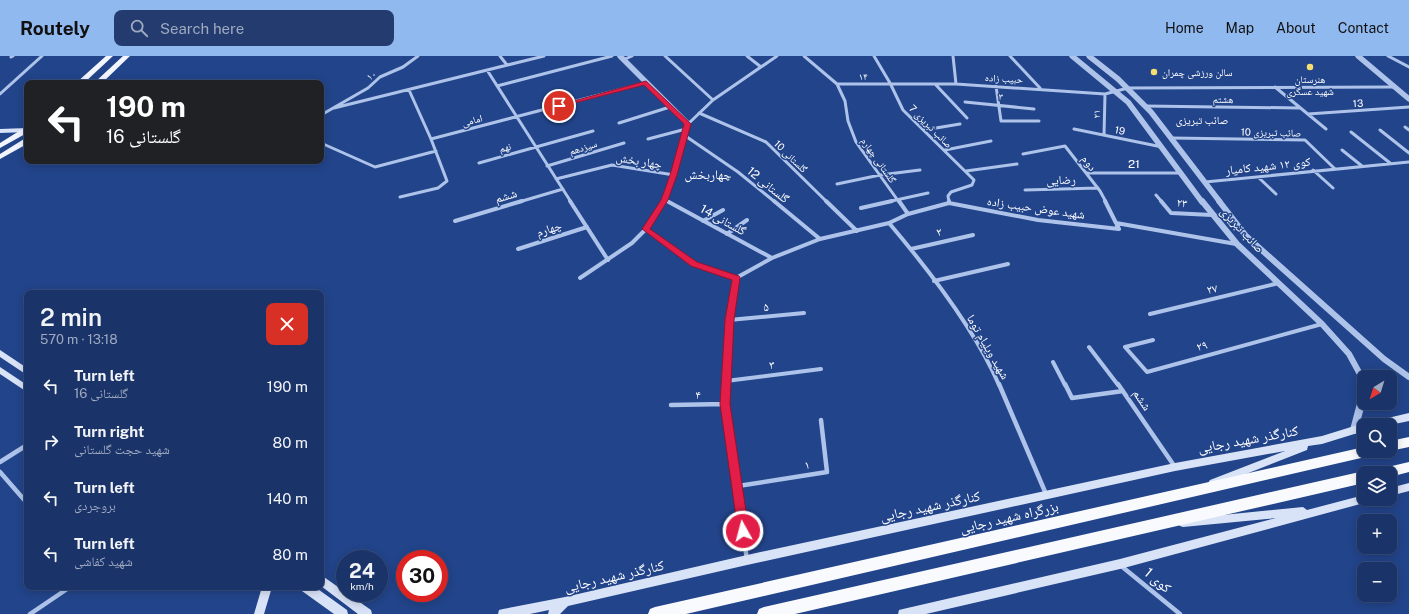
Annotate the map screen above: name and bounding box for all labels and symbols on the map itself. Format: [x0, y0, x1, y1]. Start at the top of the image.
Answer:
marker: هنرستان شهید عسگری [1305, 62, 1315, 72]
place label: سالن ورزشی چمران [1162, 66, 1233, 79]
marker: سالن ورزشی چمران [1149, 67, 1159, 77]
street label: ۱۰ [364, 68, 378, 82]
street label: ۱۴ [858, 70, 868, 82]
street label: حبیب زاده [985, 71, 1024, 85]
place label: هنرستان شهید عسگری [1286, 73, 1334, 98]
pin [542, 89, 576, 123]
street label: ۳ [998, 90, 1004, 102]
street label: هشتم [1213, 93, 1233, 107]
street label: 13 [1352, 97, 1364, 109]
street label: صائب تبریزی 7 [906, 102, 955, 151]
street label: ۲۱ [1090, 109, 1102, 119]
street label: امامی [460, 111, 484, 129]
district label: صائب تبریزی [1176, 114, 1228, 127]
street label: 19 [1114, 123, 1126, 137]
street label: صائب تبریزی 10 [1241, 125, 1301, 140]
street label: گلستانی چهارم [857, 135, 899, 187]
street label: سیزدهم [568, 137, 599, 159]
street label: گلستانی 10 [771, 137, 811, 176]
street label: نهم [498, 140, 513, 156]
street label: چهار بخش [615, 150, 663, 172]
street label: دوم [1078, 152, 1100, 174]
street label: کوی ۱۲ شهید کامیار [1224, 155, 1311, 178]
street label: 21 [1128, 157, 1140, 171]
street label: گلستانی 12 [744, 164, 792, 206]
district label: چهاربخش [685, 167, 731, 183]
street label: رضایی [1046, 172, 1076, 188]
street label: ششم [493, 186, 519, 207]
street label: شهید عوض حبیب زاده [986, 194, 1086, 222]
street label: ۲۳ [1176, 195, 1188, 211]
street label: گلستانی 14 [698, 202, 748, 238]
street label: صائب تبریزی [1217, 204, 1267, 256]
street label: چهارم [535, 218, 564, 241]
street label: ۲ [935, 225, 943, 239]
street label: ۲۷ [1205, 281, 1219, 297]
street label: ۵ [763, 300, 769, 314]
street label: شهید ویلیام توما [963, 312, 1012, 382]
street label: ۲۹ [1195, 338, 1209, 354]
street label: ۳ [768, 358, 776, 372]
north arrow [1357, 370, 1397, 410]
street label: ششم [1129, 387, 1154, 414]
street label: ۴ [695, 388, 701, 402]
street label: کنارگذر شهید رجایی [1196, 422, 1300, 457]
street label: ۱ [803, 458, 811, 472]
street label: کنارگذر شهید رجایی [878, 488, 982, 525]
street label: بزرگراه شهید رجایی [958, 498, 1060, 537]
position arrow [722, 510, 764, 552]
speed limit sign: 30 [396, 550, 448, 602]
street label: کنارگذر شهید رجایی [563, 557, 666, 596]
street label: کوی 1 [1141, 564, 1175, 597]

